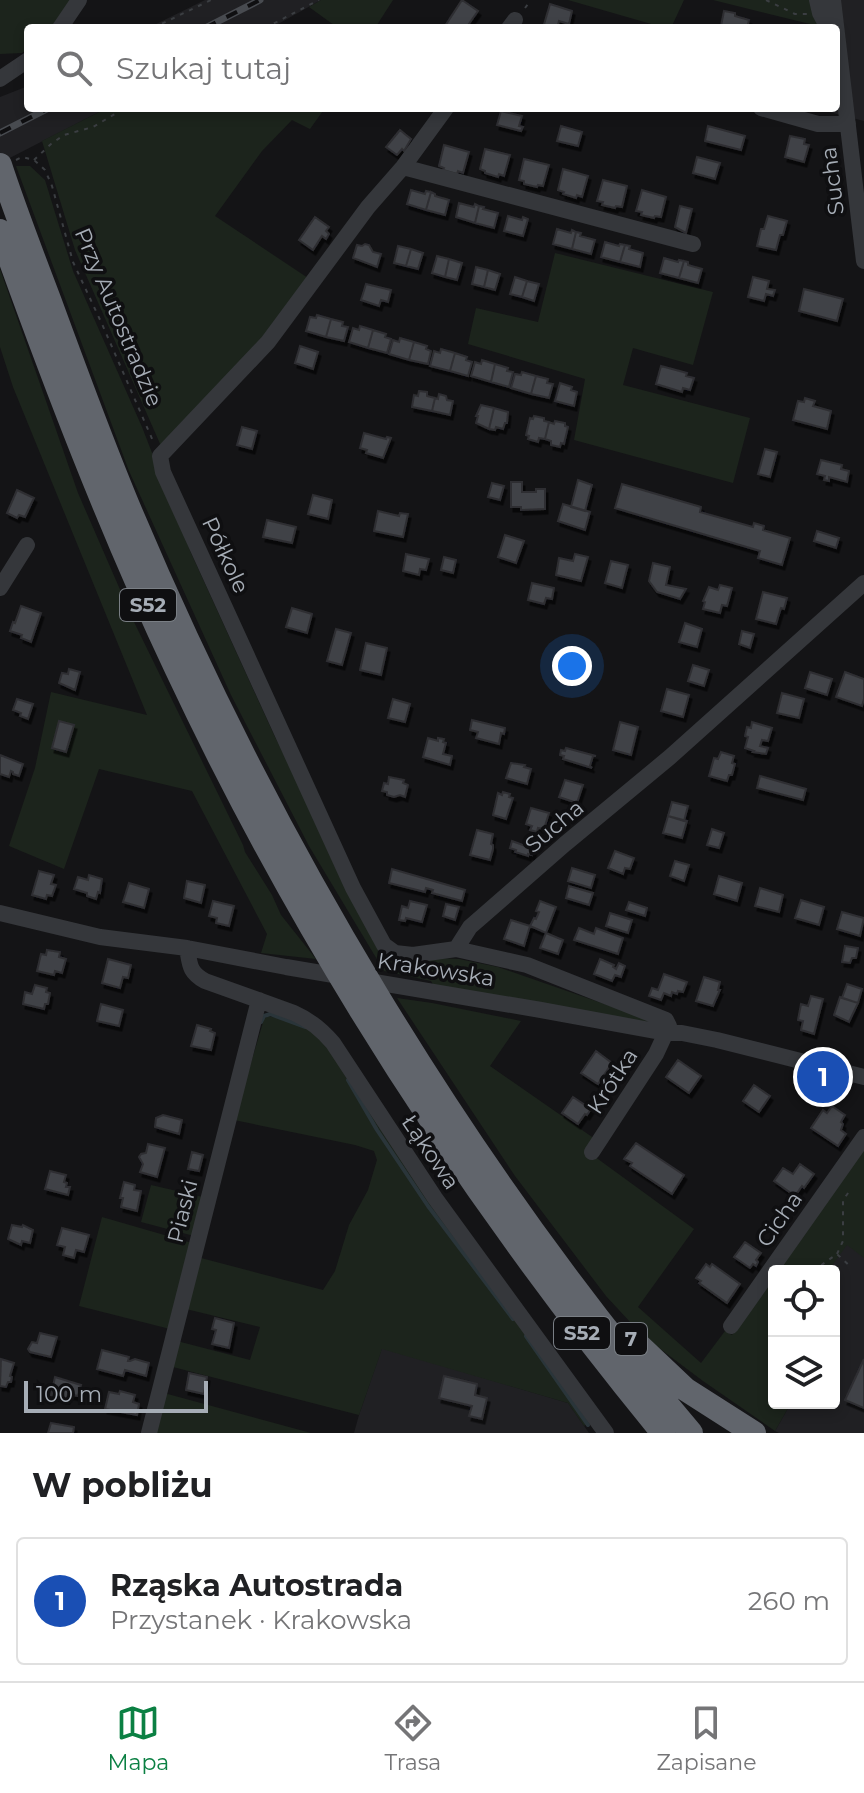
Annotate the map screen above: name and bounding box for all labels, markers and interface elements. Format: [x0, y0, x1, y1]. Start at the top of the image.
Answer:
search box [24, 24, 840, 112]
icon: search [52, 46, 96, 90]
text: Szukaj tutaj [116, 50, 291, 87]
street label: Sucha [815, 145, 850, 217]
street label: Przy Autostradzie [69, 224, 168, 411]
street label: Półkole [196, 513, 255, 598]
road number: S52 [120, 589, 176, 621]
your location [552, 646, 592, 686]
street label: Sucha [519, 794, 589, 859]
street label: Krakowska [375, 947, 496, 992]
street label: Krótka [581, 1043, 644, 1119]
pin: 1 [797, 1047, 849, 1107]
street label: Łąkowa [396, 1110, 465, 1195]
street label: Piaski [162, 1177, 203, 1246]
street label: Cicha [751, 1186, 808, 1252]
map controls [768, 1265, 840, 1409]
button: locate [768, 1265, 840, 1337]
road number: S52 [554, 1317, 610, 1349]
road number: 7 [615, 1323, 647, 1355]
button: layers [768, 1337, 840, 1409]
scale bar [24, 1377, 208, 1413]
text: 100 m [36, 1381, 102, 1408]
text: W pobliżu [32, 1464, 213, 1506]
text: Rząska Autostrada [110, 1567, 403, 1604]
text: 1 [55, 1585, 65, 1617]
text: 260 m [748, 1585, 830, 1617]
text: Przystanek · Krakowska [110, 1604, 412, 1636]
tab: Mapa [108, 1701, 169, 1776]
tab: Trasa [384, 1701, 441, 1776]
tab: Zapisane [656, 1701, 756, 1776]

